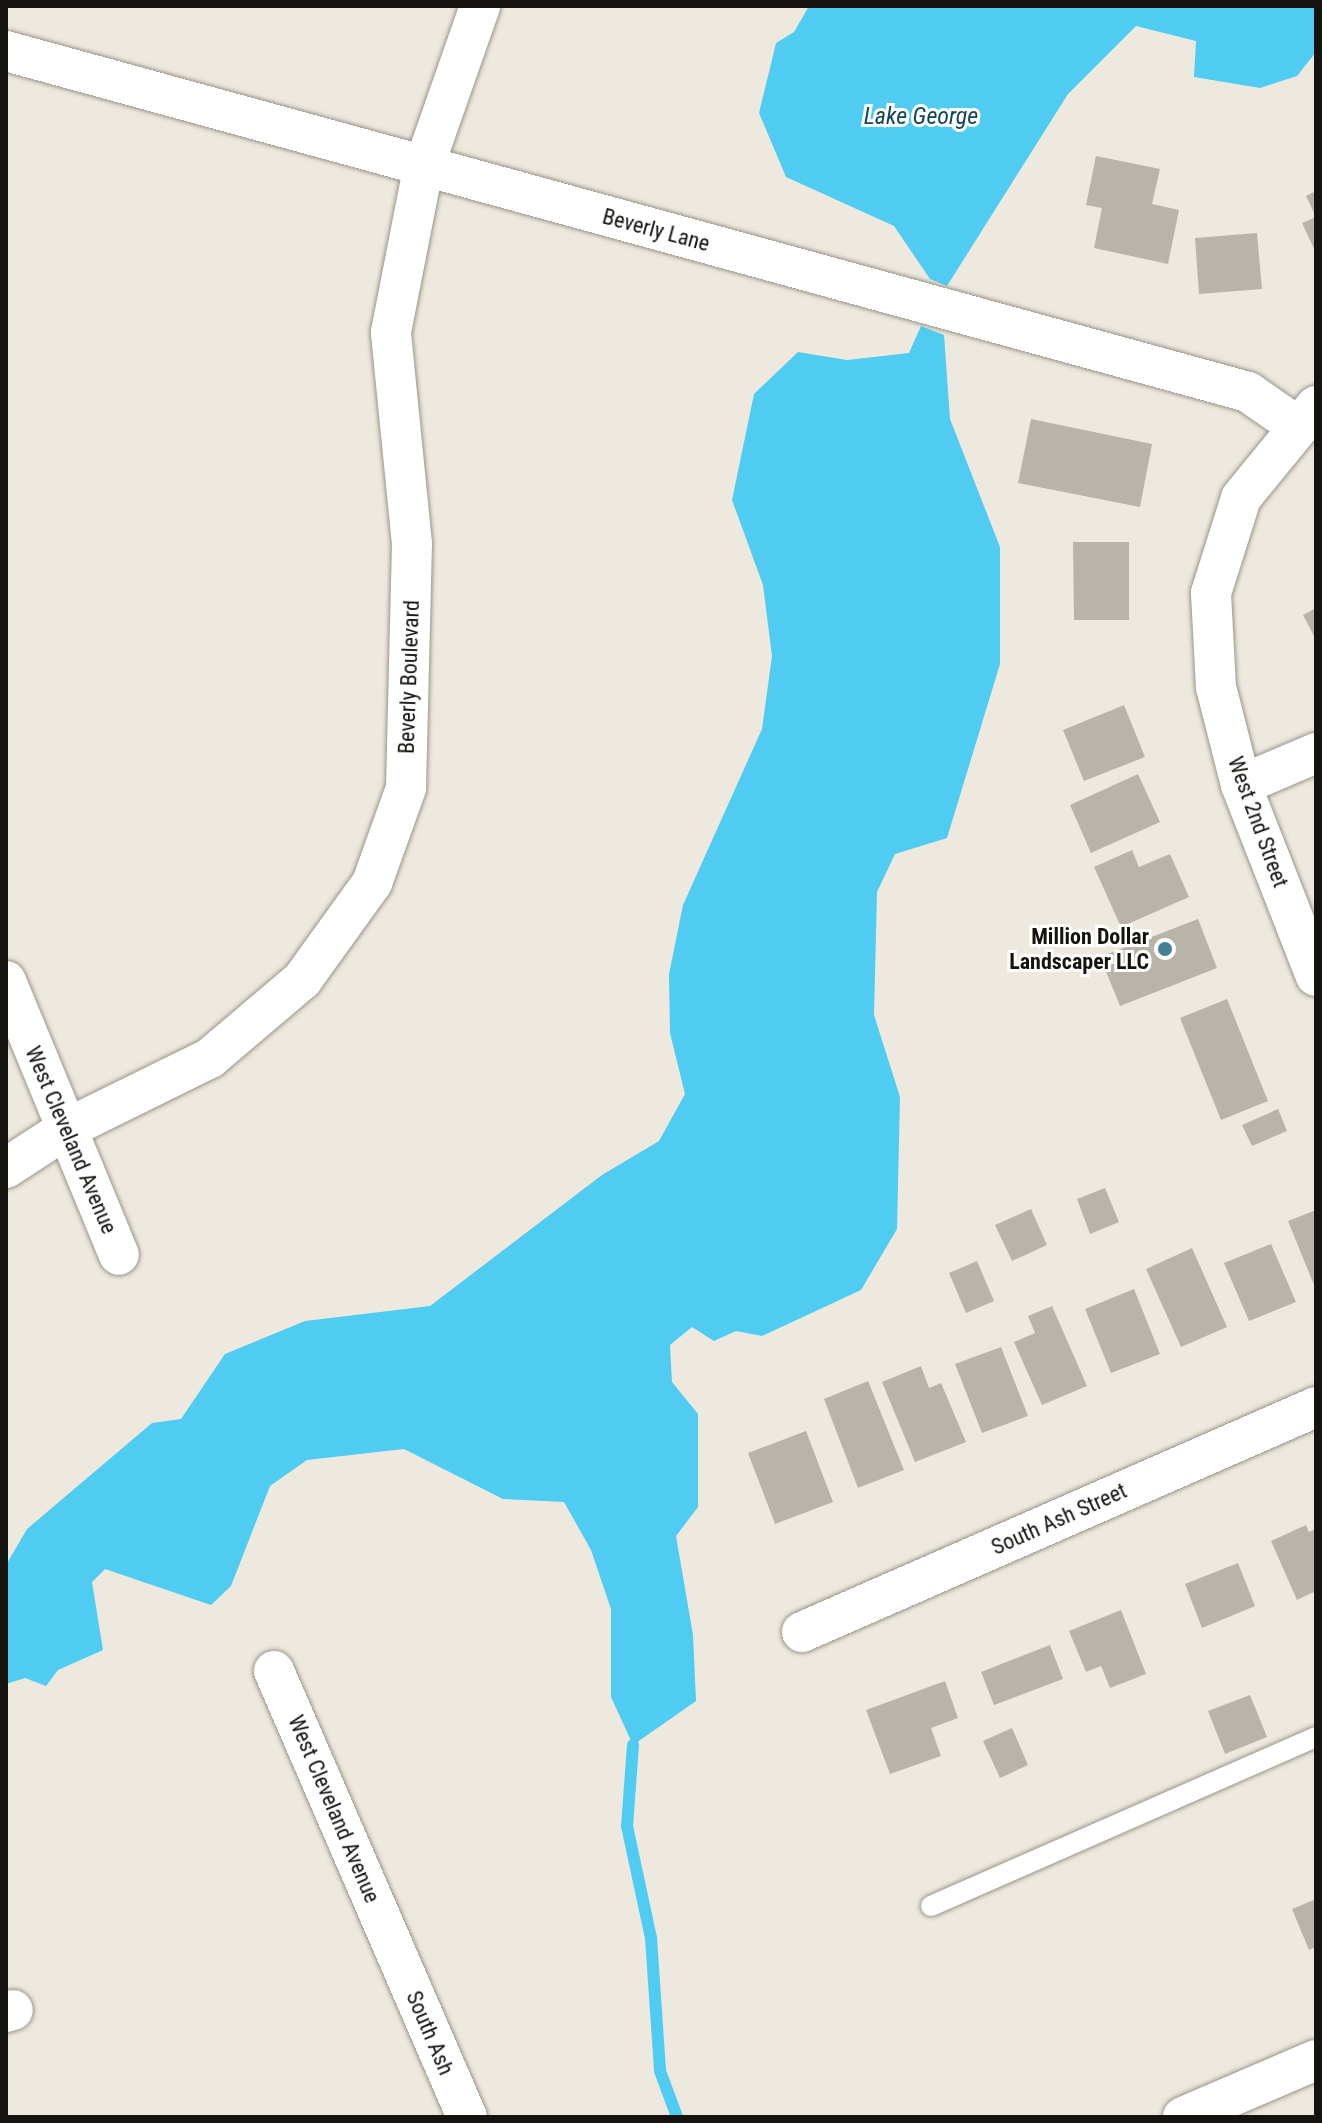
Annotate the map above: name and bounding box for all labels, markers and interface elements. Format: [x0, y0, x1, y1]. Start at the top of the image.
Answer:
water label: Lake George [864, 103, 978, 131]
street label: Beverly Lane [600, 203, 712, 257]
street label: Beverly Boulevard [393, 600, 425, 754]
street label: West 2nd Street [1222, 753, 1294, 891]
place label: Million Dollar Landscaper LLC [1009, 923, 1149, 974]
marker: Million Dollar Landscaper LLC [1156, 940, 1174, 958]
street label: West Cleveland Avenue [20, 1042, 122, 1238]
street label: South Ash Street [987, 1477, 1131, 1561]
street label: West Cleveland Avenue [283, 1711, 385, 1907]
street label: South Ash [401, 1987, 459, 2079]

